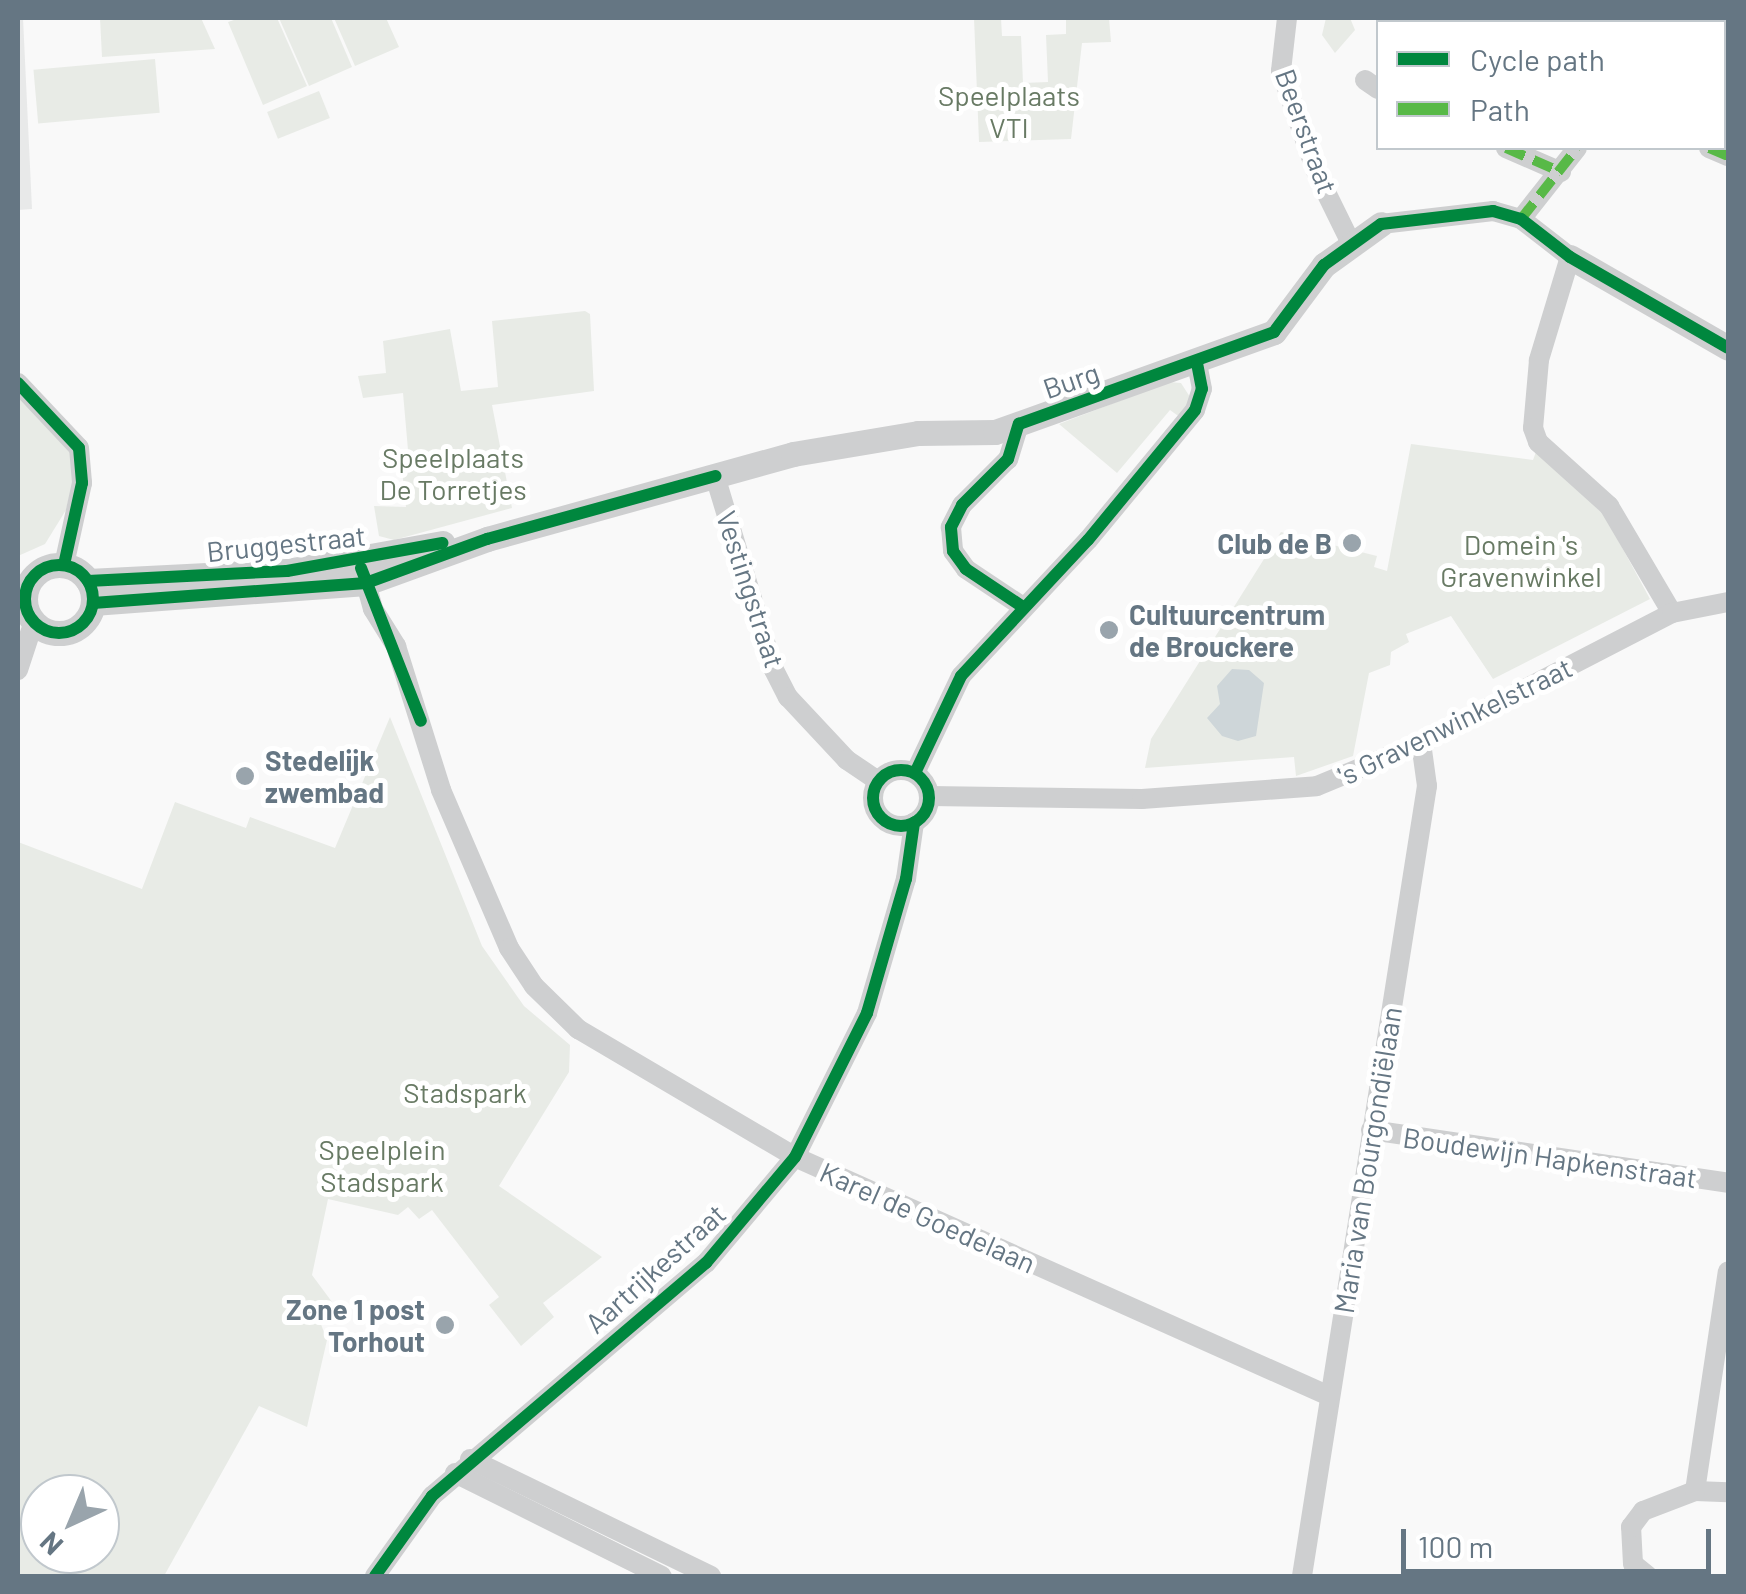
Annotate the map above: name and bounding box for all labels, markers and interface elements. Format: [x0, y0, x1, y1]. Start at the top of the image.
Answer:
legend [1376, 20, 1726, 150]
text: Cycle path [1470, 41, 1605, 77]
street label: Beerstraat [1269, 64, 1345, 198]
park label: Speelplaats VTI [938, 78, 1080, 144]
text: Path [1470, 91, 1530, 127]
street label: Burg [1039, 355, 1103, 405]
park label: Speelplaats De Torretjes [379, 440, 527, 506]
street label: Vestingstraat [710, 506, 792, 672]
street label: Bruggestraat [205, 518, 367, 568]
place label: Club de B [1217, 526, 1332, 560]
park label: Domein 's Gravenwinkel [1440, 527, 1602, 593]
marker: Club de B [1341, 532, 1363, 554]
place label: Cultuurcentrum de Brouckere [1129, 597, 1325, 663]
marker: Cultuurcentrum de Brouckere [1098, 619, 1120, 641]
street label: 's Gravenwinkelstraat [1333, 650, 1577, 792]
place label: Stedelijk zwembad [265, 743, 384, 809]
marker: Stedelijk zwembad [234, 765, 256, 787]
street label: Maria van Bourgondiëlaan [1326, 1004, 1408, 1316]
park label: Stadspark [403, 1075, 527, 1109]
street label: Boudewijn Hapkenstraat [1401, 1120, 1699, 1194]
park label: Speelplein Stadspark [319, 1132, 445, 1198]
street label: Karel de Goedelaan [815, 1154, 1041, 1280]
street label: Aartrijkestraat [578, 1196, 732, 1340]
place label: Zone 1 post Torhout [286, 1292, 425, 1358]
marker: Zone 1 post Torhout [434, 1314, 456, 1336]
north arrow [20, 1474, 120, 1574]
scale bar [1406, 1509, 1716, 1571]
text: N [32, 1525, 69, 1563]
text: 100 m [1418, 1528, 1493, 1564]

